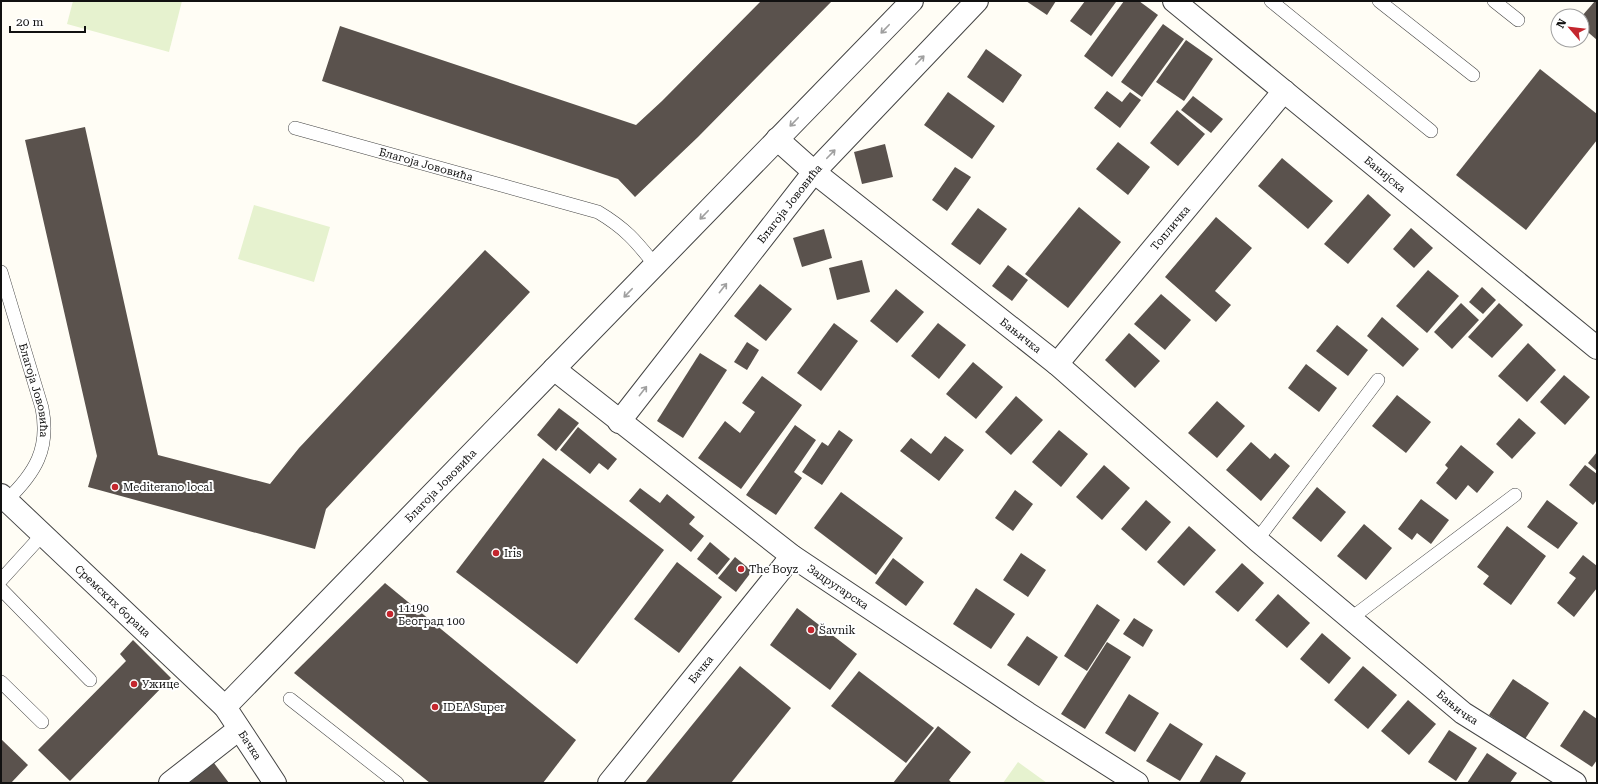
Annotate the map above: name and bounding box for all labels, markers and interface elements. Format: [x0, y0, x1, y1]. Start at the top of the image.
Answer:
scale bar [10, 8, 85, 34]
north arrow [1550, 8, 1590, 48]
text: 20 m [16, 15, 43, 29]
text: N [1554, 16, 1570, 30]
one-way arrow [880, 24, 890, 34]
one-way arrow [916, 55, 925, 65]
one-way arrow [789, 117, 799, 127]
street label: Благоја Јововића [378, 145, 475, 184]
one-way arrow [826, 149, 836, 159]
street label: Банијска [1362, 153, 1408, 195]
street label: Благоја Јововића [754, 161, 825, 246]
street label: Топличка [1148, 203, 1193, 253]
one-way arrow [699, 210, 708, 220]
one-way arrow [719, 283, 728, 294]
one-way arrow [623, 288, 633, 298]
street label: Бањичка [997, 315, 1044, 356]
street label: Благоја Јововића [16, 341, 51, 438]
one-way arrow [639, 386, 648, 397]
street label: Благоја Јововића [402, 446, 479, 525]
place label: Mediterano local [123, 481, 213, 494]
marker: Mediterano local [110, 482, 120, 492]
place label: Iris [504, 547, 521, 560]
marker: Iris [491, 548, 501, 558]
street label: Сремских бораца [72, 562, 153, 640]
street label: Задругарска [805, 562, 871, 612]
place label: The Boyz [749, 563, 798, 576]
marker: The Boyz [736, 564, 746, 574]
place label: 11190 Београд 100 [398, 602, 465, 628]
marker: 11190 Београд 100 [385, 609, 395, 619]
place label: Šavnik [819, 623, 856, 637]
marker: Šavnik [806, 625, 816, 635]
street label: Бачка [685, 653, 716, 686]
place label: Ужице [142, 678, 179, 691]
marker: Ужице [129, 679, 139, 689]
street label: Бањичка [1434, 687, 1481, 727]
place label: IDEA Super [443, 701, 505, 714]
marker: IDEA Super [430, 702, 440, 712]
street label: Бачка [236, 728, 264, 762]

